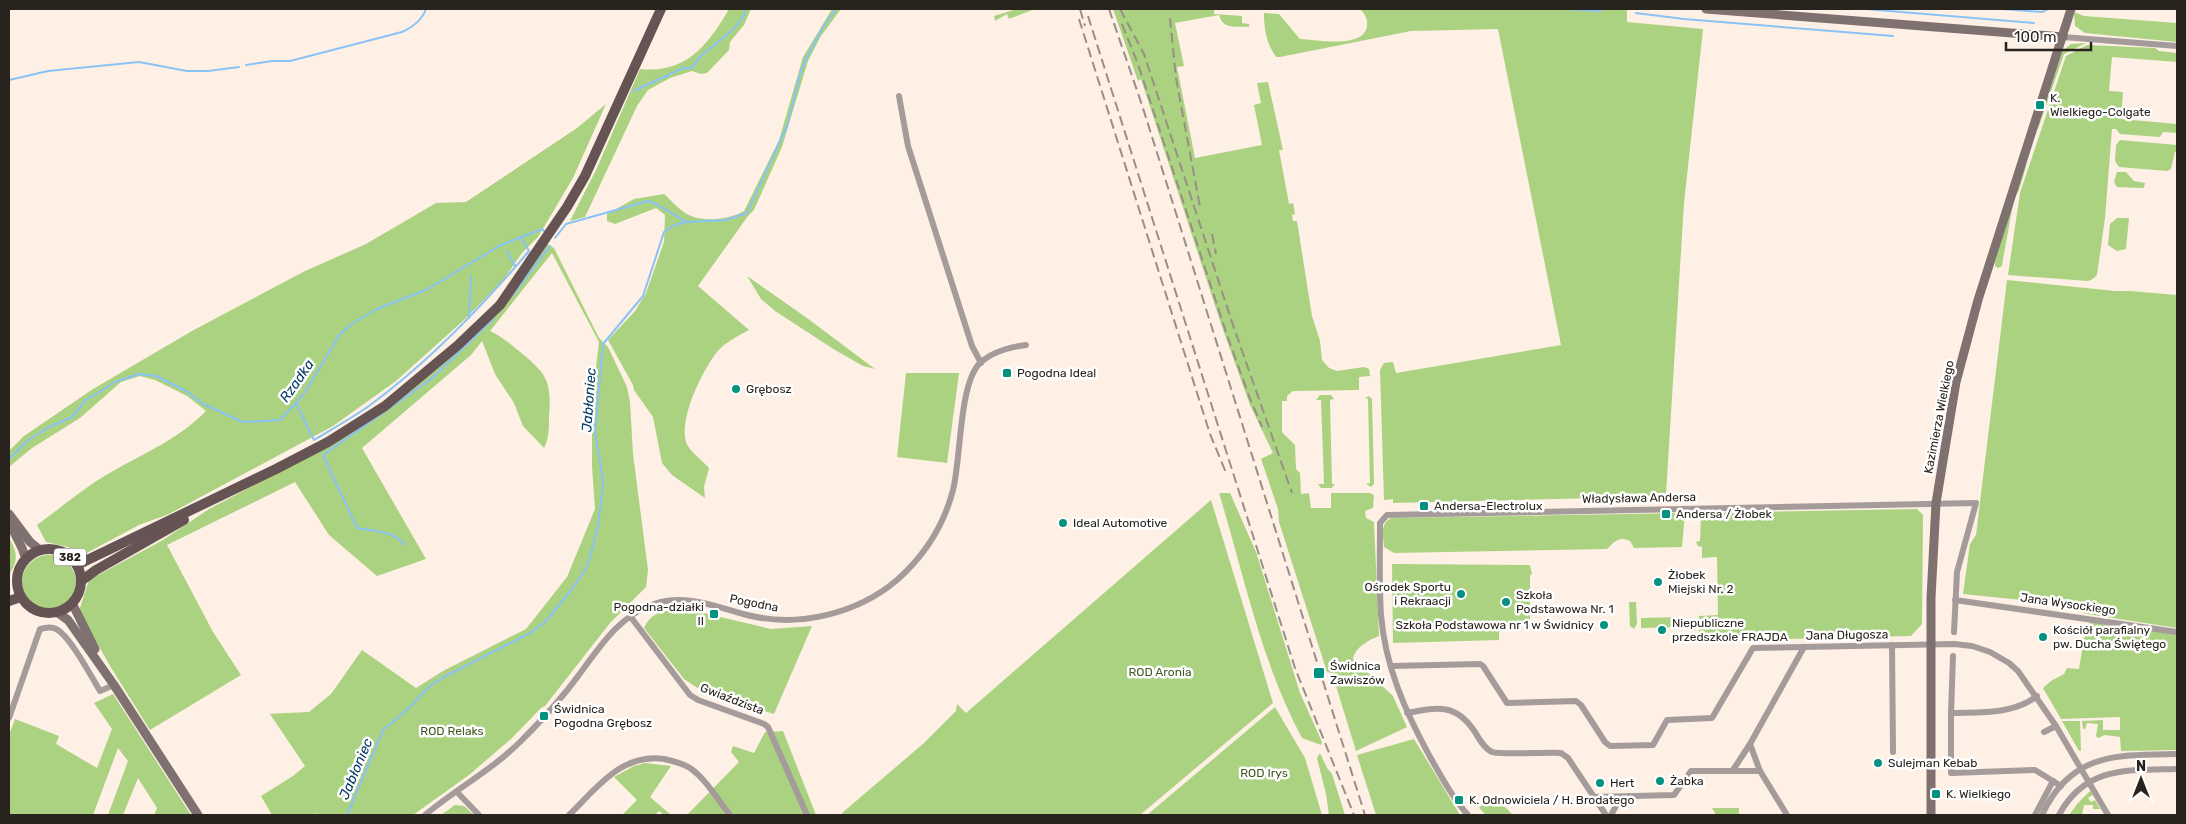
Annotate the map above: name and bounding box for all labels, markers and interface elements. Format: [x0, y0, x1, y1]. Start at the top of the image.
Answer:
scale bar [2006, 20, 2091, 52]
text: 100 m [2014, 28, 2056, 46]
place label: K. Wielkiego-Colgate [2050, 91, 2151, 119]
marker: K. Wielkiego-Colgate [2034, 99, 2046, 111]
water label: Rzadka [276, 356, 318, 406]
street label: Kazimierza Wielkiego [1921, 359, 1957, 475]
place label: Pogodna Ideal [1017, 366, 1096, 380]
water label: Jabłoniec [578, 367, 600, 433]
marker: Pogodna Ideal [1001, 367, 1013, 379]
place label: Grębosz [746, 382, 792, 396]
marker: Grębosz [730, 383, 742, 395]
street label: Władysława Andersa [1582, 490, 1696, 506]
place label: Andersa-Electrolux [1434, 499, 1543, 513]
marker: Andersa-Electrolux [1418, 500, 1430, 512]
place label: Andersa / Żłobek [1676, 507, 1772, 521]
marker: Andersa / Żłobek [1660, 508, 1672, 520]
place label: Ideal Automotive [1073, 516, 1168, 530]
marker: Ideal Automotive [1057, 517, 1069, 529]
road number: 382 [54, 548, 86, 566]
place label: Żłobek Miejski Nr. 2 [1668, 568, 1734, 596]
marker: Żłobek Miejski Nr. 2 [1652, 576, 1664, 588]
place label: Ośrodek Sportu i Rekraacji [1365, 580, 1451, 608]
marker: Ośrodek Sportu i Rekraacji [1455, 588, 1467, 600]
place label: Szkoła Podstawowa Nr. 1 [1516, 588, 1614, 616]
street label: Jana Wysockiego [2019, 590, 2117, 618]
street label: Pogodna [728, 591, 780, 615]
marker: Szkoła Podstawowa Nr. 1 [1500, 596, 1512, 608]
place label: Pogodna-działki II [613, 600, 704, 628]
marker: Pogodna-działki II [708, 608, 720, 620]
place label: Niepubliczne przedszkole FRAJDA [1672, 616, 1788, 644]
place label: Szkoła Podstawowa nr 1 w Świdnicy [1396, 618, 1594, 632]
marker: Szkoła Podstawowa nr 1 w Świdnicy [1598, 619, 1610, 631]
place label: Kościół parafialny pw. Ducha Świętego [2053, 623, 2166, 651]
marker: Niepubliczne przedszkole FRAJDA [1656, 624, 1668, 636]
street label: Jana Długosza [1806, 627, 1888, 643]
marker: Kościół parafialny pw. Ducha Świętego [2037, 631, 2049, 643]
place label: Świdnica Zawiszów [1330, 659, 1385, 687]
park label: ROD Aronia [1128, 665, 1192, 679]
marker: Świdnica Zawiszów [1312, 666, 1326, 680]
street label: Gwiaździsta [698, 680, 766, 718]
place label: Świdnica Pogodna Grębosz [554, 702, 652, 730]
marker: Świdnica Pogodna Grębosz [538, 710, 550, 722]
park label: ROD Relaks [420, 724, 484, 738]
water label: Jabłoniec [336, 736, 377, 802]
north arrow [2116, 754, 2166, 804]
place label: Sulejman Kebab [1888, 756, 1977, 770]
marker: Sulejman Kebab [1872, 757, 1884, 769]
text: N [2136, 758, 2146, 775]
park label: ROD Irys [1240, 766, 1288, 780]
place label: Żabka [1670, 774, 1704, 788]
marker: Żabka [1654, 775, 1666, 787]
place label: Hert [1610, 776, 1635, 790]
marker: Hert [1594, 777, 1606, 789]
place label: K. Wielkiego [1946, 787, 2011, 801]
marker: K. Wielkiego [1930, 788, 1942, 800]
place label: K. Odnowiciela / H. Brodatego [1469, 793, 1634, 807]
marker: K. Odnowiciela / H. Brodatego [1453, 794, 1465, 806]

